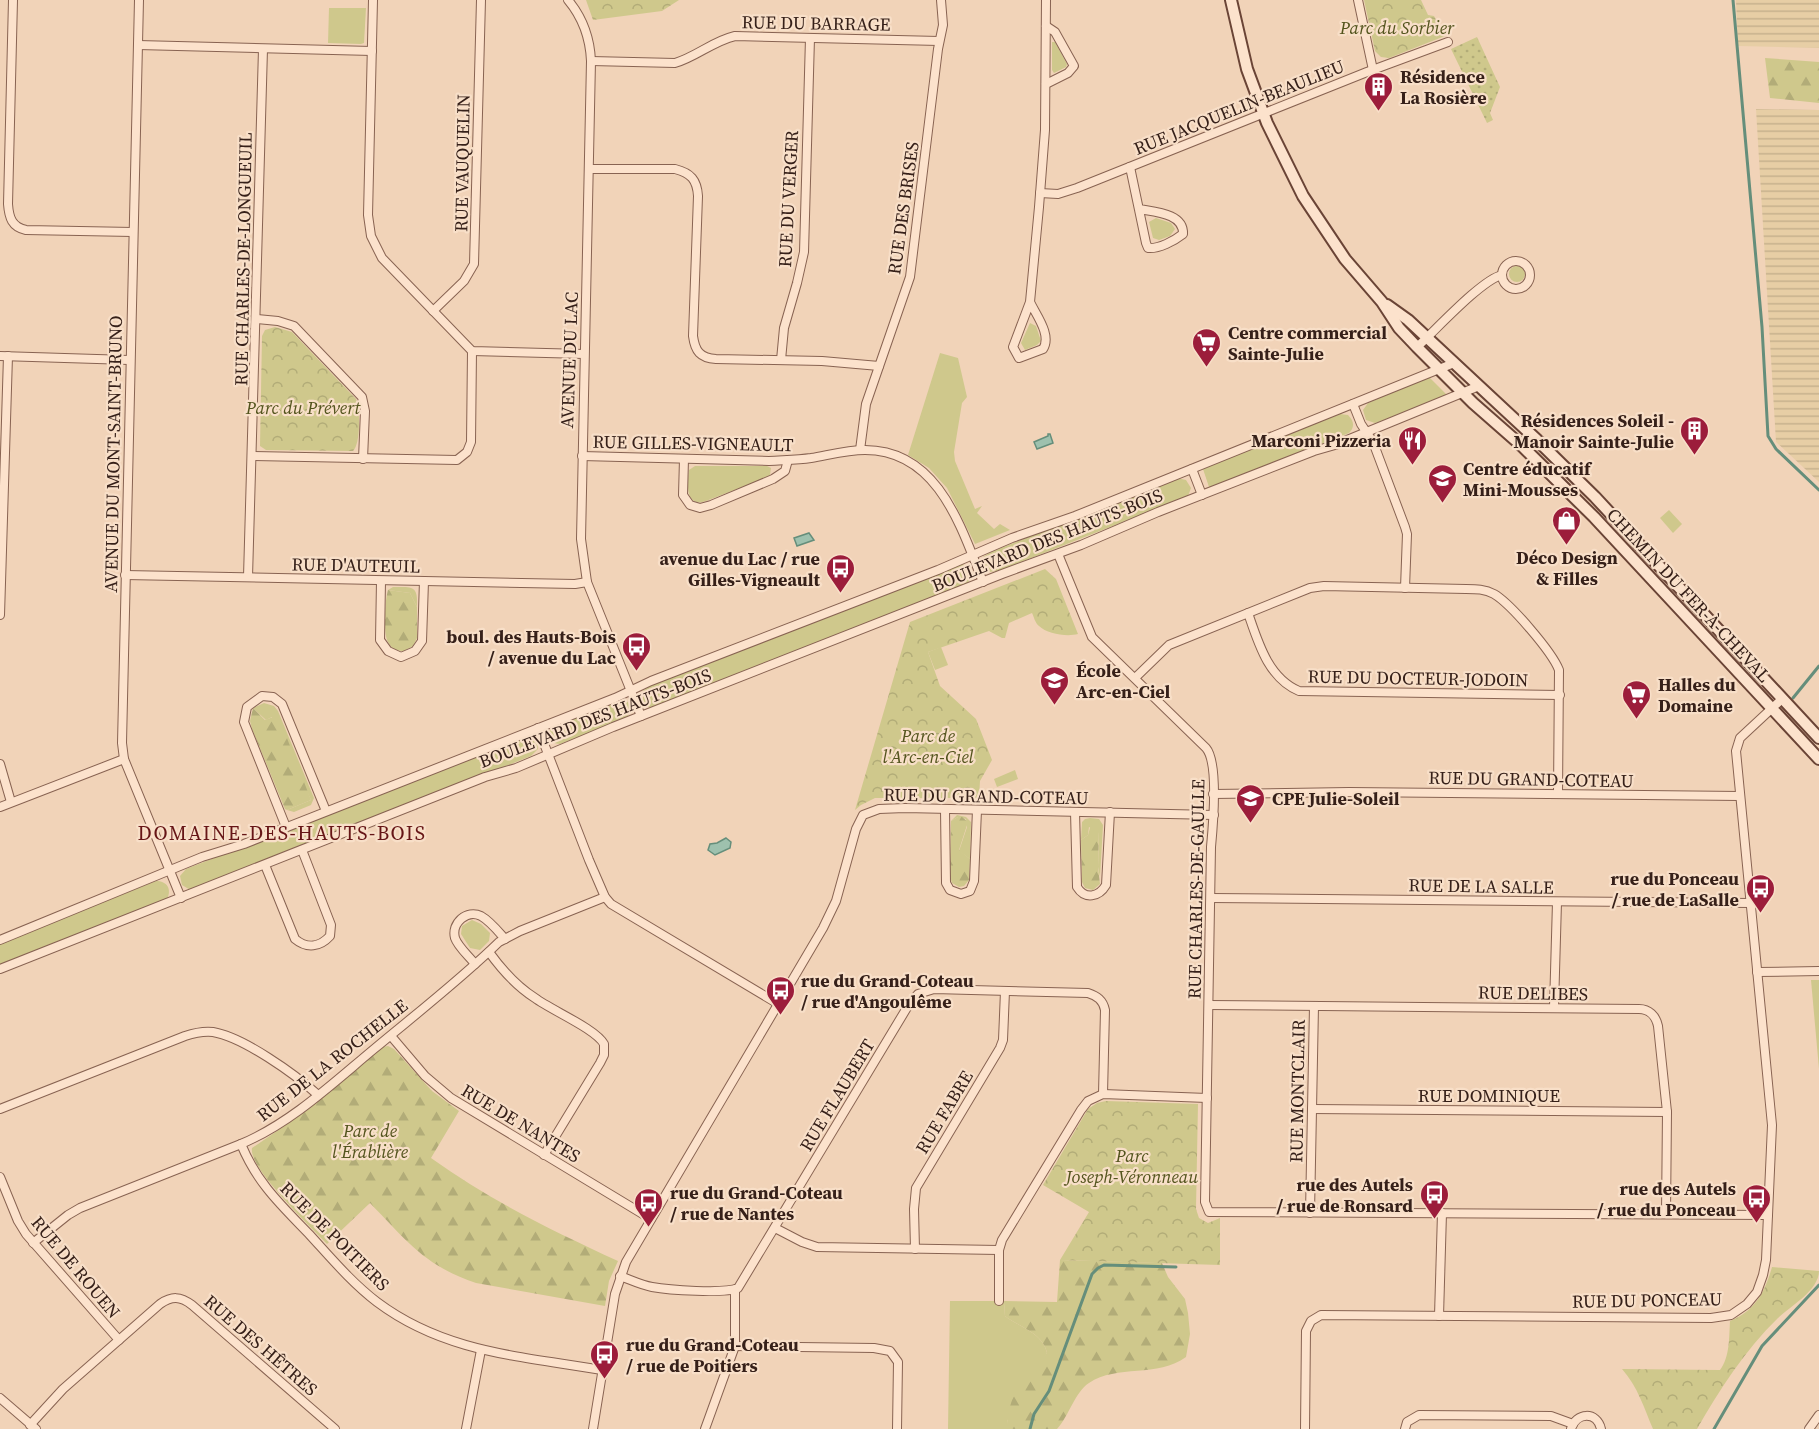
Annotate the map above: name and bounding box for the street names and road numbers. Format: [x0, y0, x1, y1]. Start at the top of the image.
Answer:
street label: RUE DU BARRAGE [741, 9, 891, 37]
street label: RUE JACQUELIN-BEAULIEU [1130, 53, 1348, 161]
street label: RUE VAUQUELIN [448, 94, 476, 232]
street label: RUE DU VERGER [772, 130, 804, 268]
street label: RUE CHARLES-DE-LONGUEUIL [228, 132, 258, 386]
street label: RUE DES BRISES [881, 140, 925, 276]
street label: AVENUE DU LAC [554, 291, 584, 429]
street label: AVENUE DU MONT-SAINT-BRUNO [98, 315, 128, 593]
street label: RUE GILLES-VIGNEAULT [592, 429, 794, 457]
street label: BOULEVARD DES HAUTS-BOIS [928, 482, 1166, 598]
street label: CHEMIN DU FER-À-CHEVAL [1601, 502, 1777, 688]
street label: RUE D'AUTEUIL [291, 551, 421, 579]
street label: BOULEVARD DES HAUTS-BOIS [475, 662, 715, 774]
street label: RUE DU DOCTEUR-JODOIN [1307, 664, 1529, 692]
street label: RUE DU GRAND-COTEAU [1428, 765, 1634, 793]
street label: RUE CHARLES-DE-GAULLE [1182, 779, 1210, 999]
street label: RUE DU GRAND-COTEAU [883, 782, 1089, 810]
street label: RUE DE LA SALLE [1408, 872, 1554, 900]
street label: RUE DELIBES [1478, 980, 1588, 1006]
street label: RUE DE LA ROCHELLE [251, 993, 413, 1127]
street label: RUE MONTCLAIR [1283, 1019, 1311, 1163]
street label: RUE FLAUBERT [794, 1034, 881, 1156]
street label: RUE FABRE [909, 1065, 979, 1158]
street label: RUE DE NANTES [457, 1078, 585, 1168]
street label: RUE DOMINIQUE [1418, 1083, 1560, 1108]
street label: RUE DE POITIERS [275, 1176, 395, 1296]
street label: RUE DE ROUEN [26, 1210, 126, 1324]
street label: RUE DU PONCEAU [1572, 1286, 1722, 1314]
street label: RUE DES HÊTRES [199, 1289, 323, 1401]

